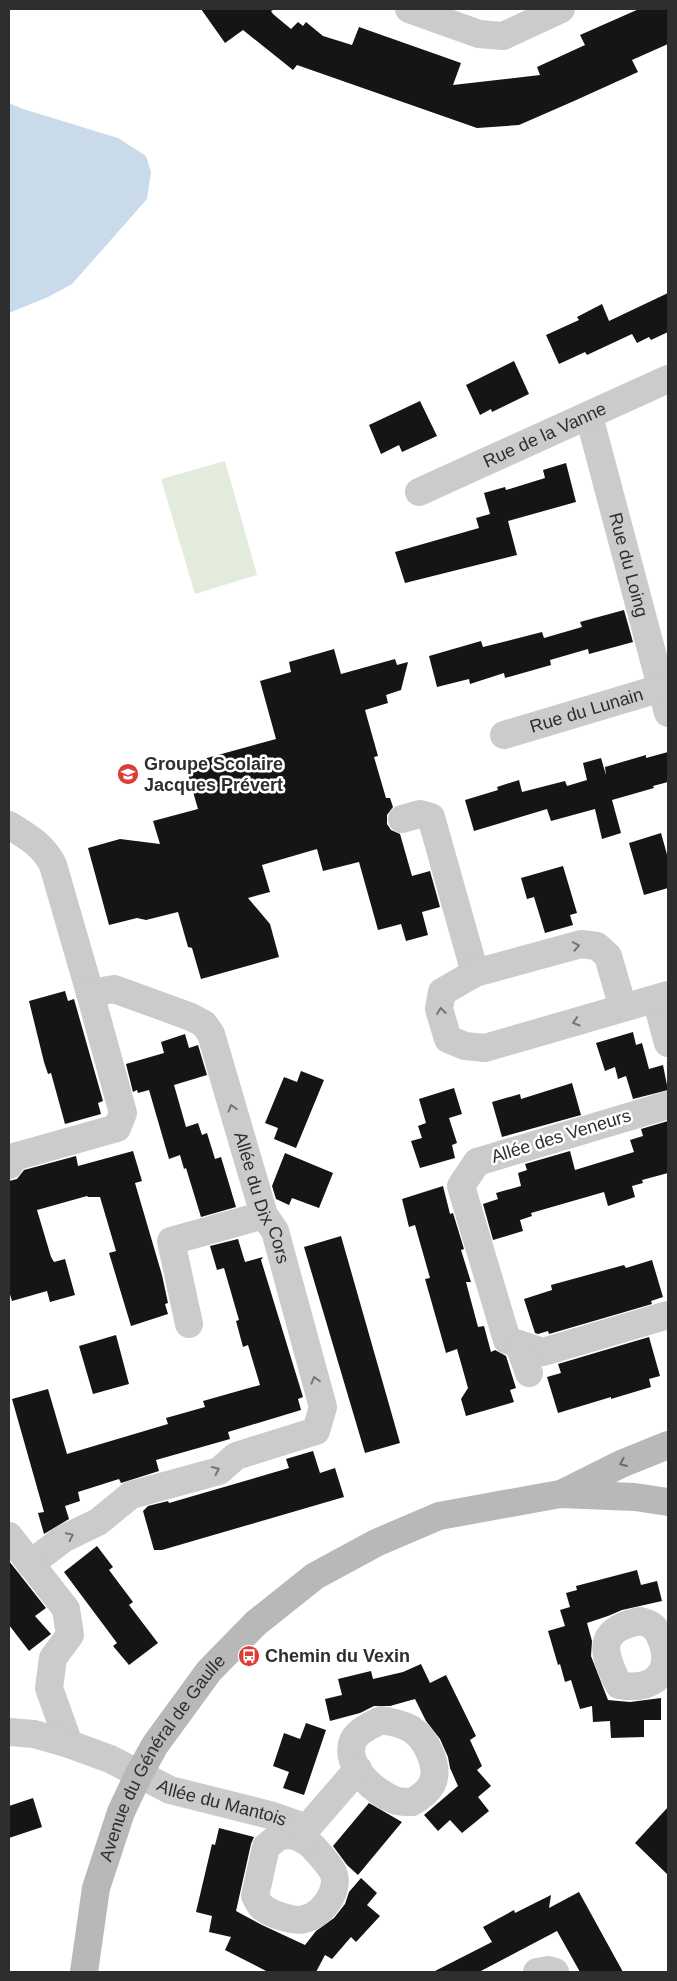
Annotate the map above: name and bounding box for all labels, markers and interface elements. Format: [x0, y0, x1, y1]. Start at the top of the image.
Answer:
street label: Rue de la Vanne [480, 398, 609, 472]
street label: Rue du Loing [605, 510, 652, 619]
street label: Rue du Lunain [527, 684, 645, 737]
place label: Groupe Scolaire Jacques Prévert [144, 754, 283, 795]
school or university icon: Groupe Scolaire Jacques Prévert [116, 762, 140, 786]
one-way arrow [572, 942, 581, 952]
one-way arrow [436, 1006, 447, 1014]
one-way arrow [572, 1016, 580, 1026]
one-way arrow [228, 1104, 238, 1112]
street label: Allée des Veneurs [489, 1105, 633, 1167]
street label: Allée du Dix Cors [230, 1129, 293, 1266]
one-way arrow [310, 1376, 320, 1384]
one-way arrow [619, 1457, 628, 1468]
one-way arrow [211, 1466, 220, 1477]
one-way arrow [65, 1531, 74, 1542]
bus stop icon: Chemin du Vexin [237, 1644, 261, 1668]
place label: Chemin du Vexin [265, 1646, 410, 1666]
street label: Avenue du Général de Gaulle [95, 1651, 229, 1864]
street label: Allée du Mantois [154, 1775, 289, 1830]

